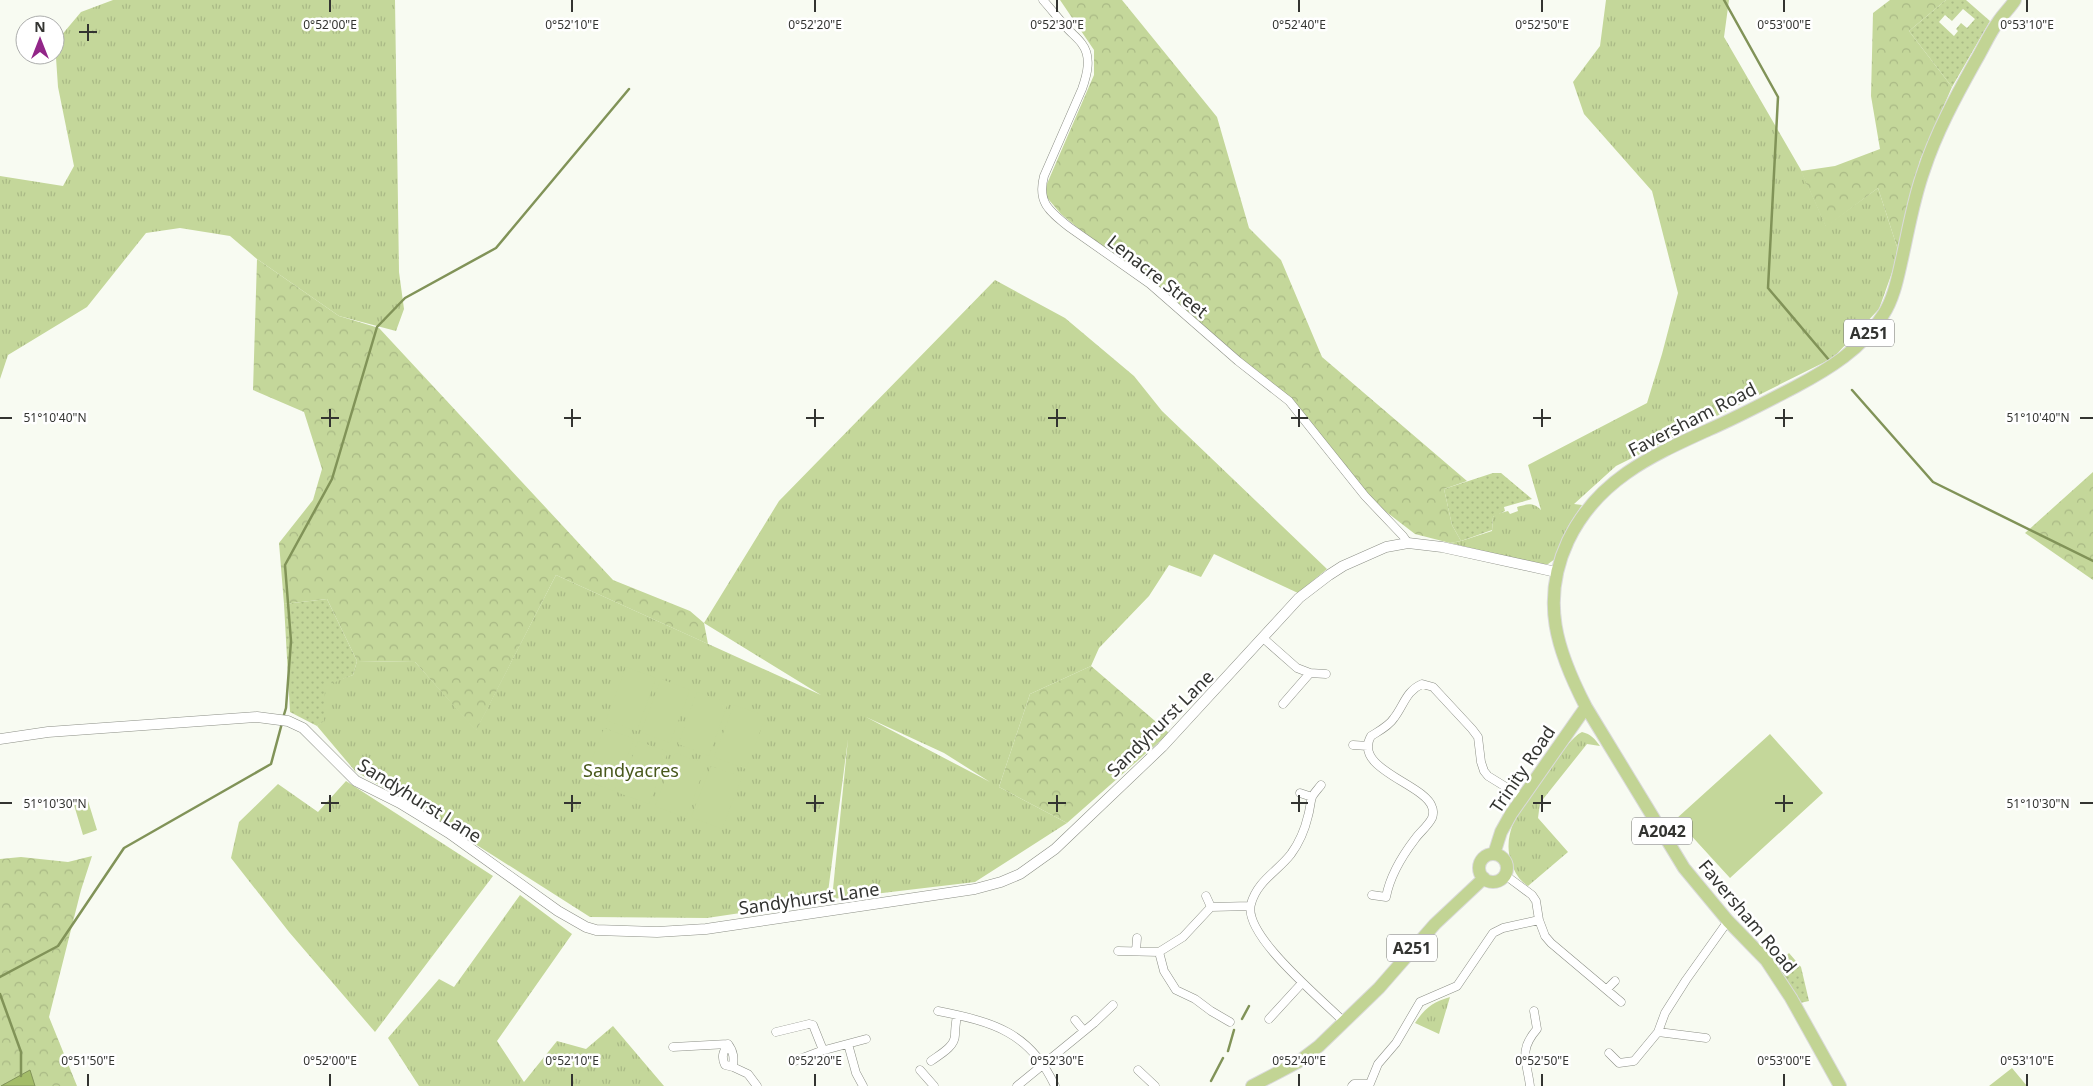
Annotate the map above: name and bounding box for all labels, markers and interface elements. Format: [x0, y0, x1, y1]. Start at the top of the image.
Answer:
north arrow [15, 15, 65, 65]
text: 0°52'00"E [303, 16, 357, 33]
text: 0°52'10"E [545, 16, 599, 33]
text: 0°52'20"E [788, 16, 842, 33]
text: 0°52'30"E [1030, 16, 1084, 33]
text: 0°52'40"E [1272, 16, 1326, 33]
text: 0°52'50"E [1515, 16, 1569, 33]
text: 0°53'00"E [1757, 16, 1811, 33]
text: 0°53'10"E [2000, 16, 2054, 33]
text: N [34, 17, 46, 36]
street label: Lenacre Street [1103, 229, 1214, 323]
road number: A251 [1844, 319, 1894, 346]
street label: Faversham Road [1624, 376, 1760, 462]
text: 51°10'40"N [23, 409, 87, 426]
text: 51°10'40"N [2006, 409, 2070, 426]
street label: Sandyhurst Lane [1101, 664, 1219, 782]
street label: Trinity Road [1484, 721, 1560, 817]
street label: Sandyhurst Lane [354, 752, 486, 848]
park label: Sandyacres [583, 758, 679, 782]
text: 51°10'30"N [23, 795, 87, 812]
text: 51°10'30"N [2006, 795, 2070, 812]
road number: A2042 [1632, 818, 1692, 844]
street label: Faversham Road [1694, 854, 1802, 978]
street label: Sandyhurst Lane [737, 876, 881, 920]
road number: A251 [1387, 934, 1437, 961]
text: 0°51'50"E [61, 1052, 115, 1069]
text: 0°52'00"E [303, 1052, 357, 1069]
text: 0°52'10"E [545, 1052, 599, 1069]
text: 0°52'20"E [788, 1052, 842, 1069]
text: 0°52'30"E [1030, 1052, 1084, 1069]
text: 0°52'40"E [1272, 1052, 1326, 1069]
text: 0°52'50"E [1515, 1052, 1569, 1069]
text: 0°53'00"E [1757, 1052, 1811, 1069]
text: 0°53'10"E [2000, 1052, 2054, 1069]

